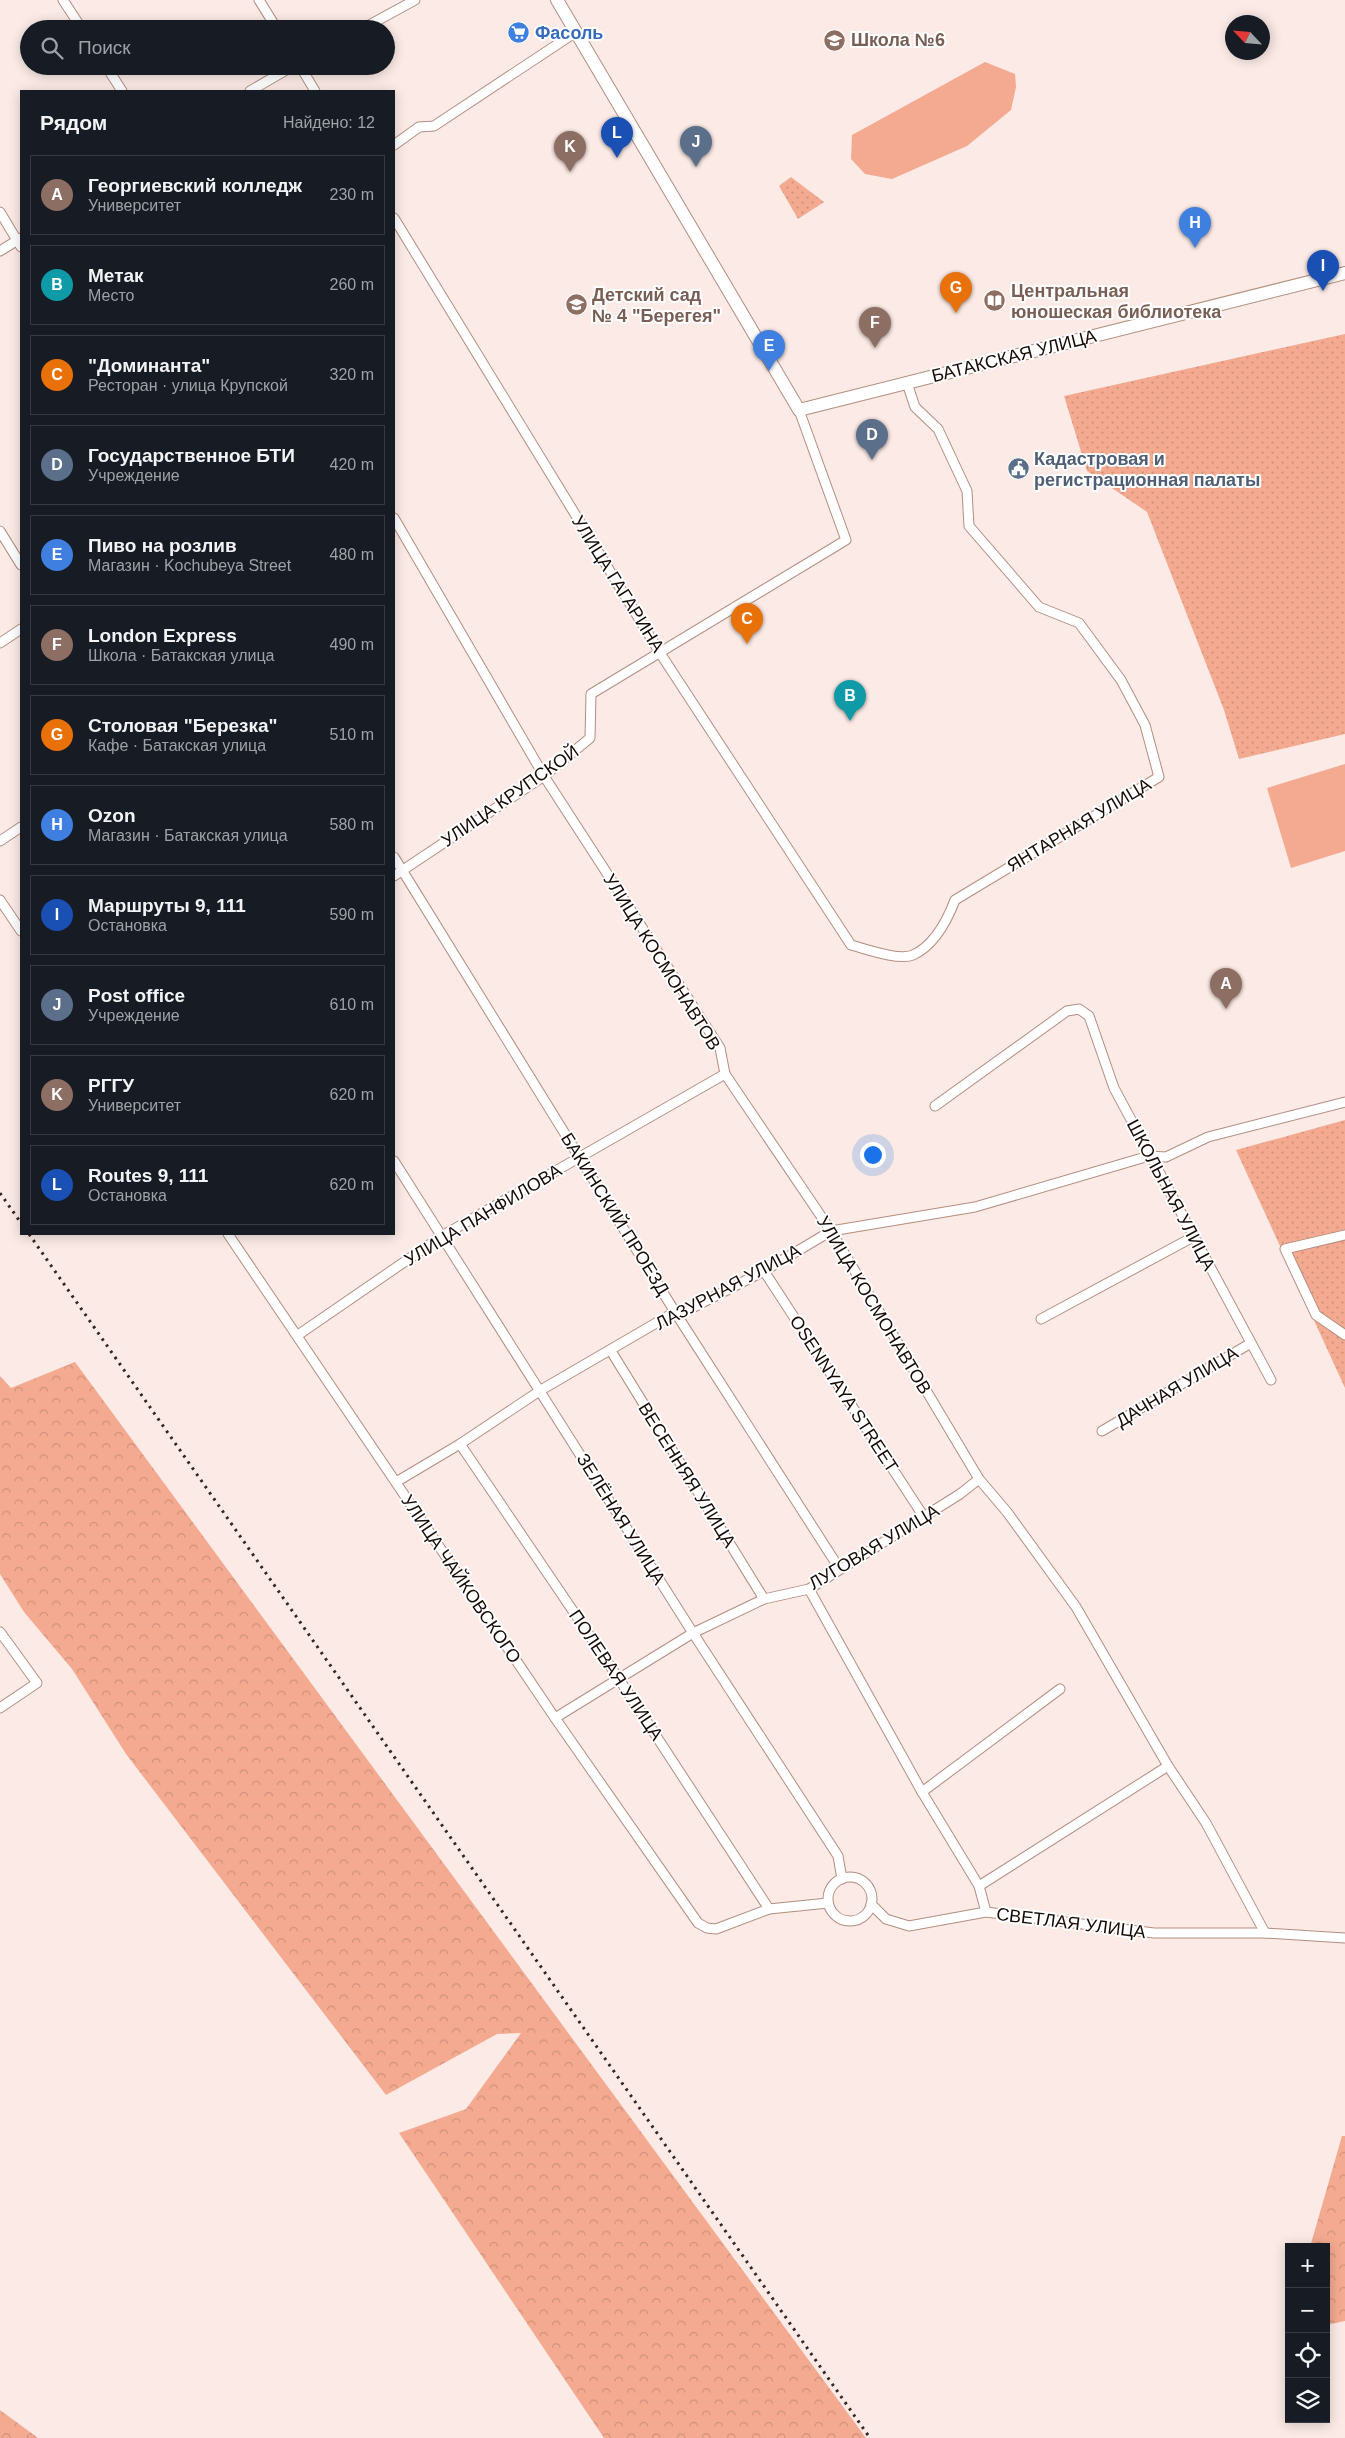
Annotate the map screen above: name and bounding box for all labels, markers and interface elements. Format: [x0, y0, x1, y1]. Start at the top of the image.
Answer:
north arrow [1225, 15, 1270, 60]
search box [20, 20, 395, 75]
supermarket icon: Фасоль [507, 21, 531, 45]
place label: Фасоль [535, 23, 603, 43]
school or university icon: Школа №6 [823, 28, 847, 52]
place label: Школа №6 [851, 30, 945, 50]
icon: search [38, 34, 66, 62]
text: Поиск [78, 37, 131, 58]
text: Рядом [40, 111, 107, 134]
text: Найдено: 12 [283, 114, 375, 131]
pin: L [601, 117, 633, 158]
pin: J [680, 126, 712, 167]
pin: K [554, 131, 586, 172]
text: Георгиевский колледж [88, 175, 302, 196]
text: A [51, 186, 63, 203]
text: 230 m [330, 186, 374, 203]
text: Университет [88, 197, 181, 214]
pin: H [1179, 207, 1211, 248]
pin: I [1307, 250, 1339, 291]
text: Метак [88, 265, 144, 286]
pin: G [940, 272, 972, 313]
text: B [51, 276, 63, 293]
text: 260 m [330, 276, 374, 293]
place label: Центральная юношеская библиотека [1011, 281, 1222, 322]
place label: Детский сад № 4 "Берегея" [592, 285, 721, 326]
text: Место [88, 287, 134, 304]
library icon: Центральная юношеская библиотека [983, 289, 1007, 313]
school or university icon: Детский сад № 4 "Берегея" [564, 293, 588, 317]
pin: F [859, 307, 891, 348]
street label: БАТАКСКАЯ УЛИЦА [930, 326, 1098, 386]
pin: E [753, 330, 785, 371]
text: "Доминанта" [88, 355, 210, 376]
text: C [51, 366, 63, 383]
text: 320 m [330, 366, 374, 383]
text: Ресторан · улица Крупской [88, 377, 288, 394]
pin: D [856, 419, 888, 460]
text: Государственное БТИ [88, 445, 295, 466]
place label: Кадастровая и регистрационная палаты [1034, 449, 1260, 490]
text: D [51, 456, 63, 473]
text: 420 m [330, 456, 374, 473]
public building icon: Кадастровая и регистрационная палаты [1006, 457, 1030, 481]
text: Учреждение [88, 467, 180, 484]
street label: УЛИЦА ГАГАРИНА [568, 512, 668, 656]
text: Пиво на розлив [88, 535, 237, 556]
text: E [52, 546, 62, 563]
text: 480 m [330, 546, 374, 563]
text: Магазин · Kochubeya Street [88, 557, 291, 574]
pin: C [731, 603, 763, 644]
text: London Express [88, 625, 237, 646]
text: F [52, 636, 62, 653]
text: 490 m [330, 636, 374, 653]
text: Школа · Батакская улица [88, 647, 274, 664]
pin: B [834, 680, 866, 721]
text: Столовая "Березка" [88, 715, 278, 736]
text: G [51, 726, 63, 743]
text: 510 m [330, 726, 374, 743]
text: Кафе · Батакская улица [88, 737, 266, 754]
street label: УЛИЦА КРУПСКОЙ [437, 740, 582, 851]
street label: ЯНТАРНАЯ УЛИЦА [1003, 774, 1155, 876]
text: Ozon [88, 805, 136, 826]
text: H [51, 816, 63, 833]
text: 580 m [330, 816, 374, 833]
text: Магазин · Батакская улица [88, 827, 288, 844]
street label: УЛИЦА КОСМОНАВТОВ [599, 870, 725, 1054]
text: Маршруты 9, 111 [88, 895, 246, 916]
text: I [55, 906, 59, 923]
text: 590 m [330, 906, 374, 923]
text: Остановка [88, 917, 167, 934]
pin: A [1210, 968, 1242, 1009]
text: Post office [88, 985, 185, 1006]
text: J [53, 996, 61, 1013]
text: 610 m [330, 996, 374, 1013]
text: Учреждение [88, 1007, 180, 1024]
text: РГГУ [88, 1075, 134, 1096]
text: K [51, 1086, 63, 1103]
text: 620 m [330, 1086, 374, 1103]
text: Университет [88, 1097, 181, 1114]
street label: ШКОЛЬНАЯ УЛИЦА [1123, 1116, 1219, 1274]
street label: БАКИНСКИЙ ПРОЕЗД [557, 1129, 674, 1299]
your location [860, 1142, 886, 1168]
street label: УЛИЦА ПАНФИЛОВА [401, 1160, 565, 1270]
text: Routes 9, 111 [88, 1165, 208, 1186]
text: L [52, 1176, 62, 1193]
text: 620 m [330, 1176, 374, 1193]
text: Остановка [88, 1187, 167, 1204]
street label: УЛИЦА КОСМОНАВТОВ [813, 1212, 935, 1398]
street label: ЛАЗУРНАЯ УЛИЦА [652, 1240, 804, 1334]
street label: OSENNYAYA STREET [786, 1312, 902, 1476]
street label: ДАЧНАЯ УЛИЦА [1112, 1343, 1242, 1431]
street label: ВЕСЕННЯЯ УЛИЦА [634, 1399, 740, 1551]
street label: ЗЕЛЁНАЯ УЛИЦА [573, 1450, 669, 1588]
street label: УЛИЦА ЧАЙКОВСКОГО [397, 1491, 526, 1667]
street label: ЛУГОВАЯ УЛИЦА [805, 1500, 943, 1594]
street label: ПОЛЕВАЯ УЛИЦА [565, 1606, 667, 1744]
street label: СВЕТЛАЯ УЛИЦА [995, 1904, 1147, 1942]
map controls [1285, 2243, 1330, 2423]
button: + [1285, 2243, 1330, 2288]
button: − [1285, 2288, 1330, 2333]
button: locate [1285, 2333, 1330, 2378]
button: layers [1285, 2378, 1330, 2423]

